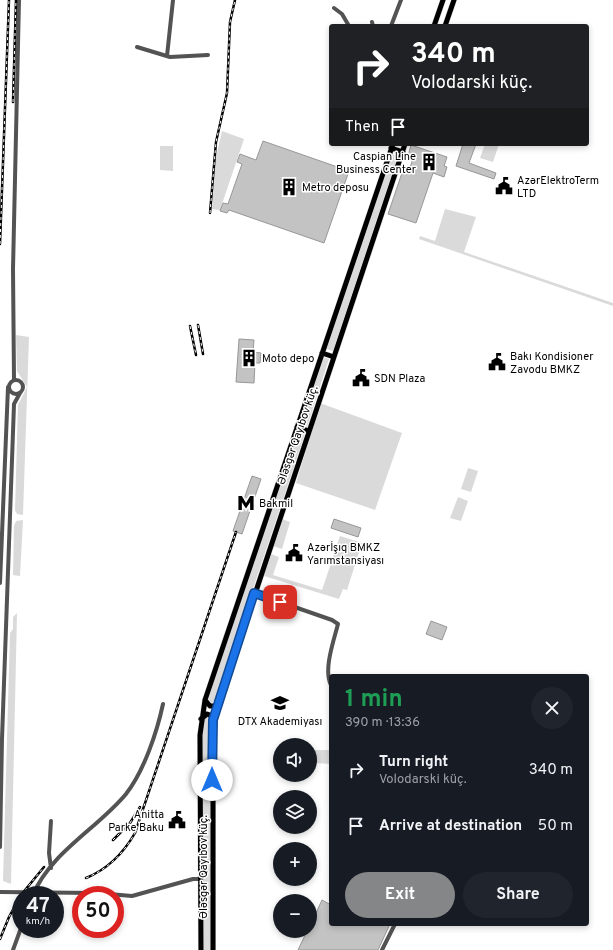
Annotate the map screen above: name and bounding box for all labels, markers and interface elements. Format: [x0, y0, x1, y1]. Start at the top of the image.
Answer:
text: 340 m [411, 37, 496, 73]
icon: right [345, 40, 397, 92]
text: Volodarski küç. [411, 72, 532, 95]
icon: arrive [387, 116, 409, 138]
text: Then [345, 118, 379, 137]
place label: Caspian Line Business Center [336, 150, 417, 177]
building icon: Caspian Line Business Center [419, 152, 439, 172]
place label: AzərElektroTerm LTD [517, 174, 599, 201]
public building icon: AzərElektroTerm LTD [494, 176, 514, 196]
building icon: Metro deposu [279, 177, 299, 197]
place label: Metro deposu [302, 181, 369, 195]
building icon: Moto depo [239, 348, 259, 368]
place label: Bakı Kondisioner Zavodu BMKZ [510, 350, 594, 377]
place label: Moto depo [262, 352, 314, 366]
public building icon: Bakı Kondisioner Zavodu BMKZ [487, 352, 507, 372]
public building icon: SDN Plaza [351, 368, 371, 388]
place label: SDN Plaza [374, 372, 426, 386]
street label: Ələsgər Qayıbov küç. [274, 384, 321, 487]
metro station icon: Bakmil [236, 493, 256, 513]
place label: Bakmil [259, 497, 293, 511]
place label: Azərİşıq BMKZ Yarımstansiyası [307, 540, 384, 568]
public building icon: Azərİşıq BMKZ Yarımstansiyası [284, 543, 304, 563]
pin [263, 585, 297, 619]
icon: arrive [269, 591, 291, 613]
text: 1 min [345, 685, 403, 715]
button: close [531, 687, 573, 729]
school or university icon: DTX Akademiyası [270, 693, 290, 713]
place label: DTX Akademiyası [238, 715, 322, 729]
text: 390 m · 13:36 [345, 715, 420, 731]
map controls [273, 738, 317, 938]
button: sound [273, 738, 317, 782]
text: Turn right [379, 753, 448, 772]
position arrow [191, 759, 233, 801]
icon: right [345, 759, 367, 781]
text: 340 m [529, 761, 573, 780]
text: Volodarski küç. [379, 772, 467, 788]
button: layers [273, 790, 317, 834]
place label: Anitta Parke Baku [108, 808, 164, 835]
public building icon: Anitta Parke Baku [167, 810, 187, 830]
street label: Ələsgər Qayıbov küç. [197, 815, 211, 919]
icon: arrive [345, 815, 367, 837]
text: Arrive at destination [379, 817, 522, 836]
text: 50 m [538, 817, 573, 836]
button: + [273, 842, 317, 886]
button: Exit [345, 872, 455, 918]
button: Share [463, 872, 573, 918]
speed limit sign: 50 [72, 886, 124, 938]
text: 47 [26, 894, 50, 920]
button: − [273, 894, 317, 938]
text: km/h [26, 915, 50, 928]

